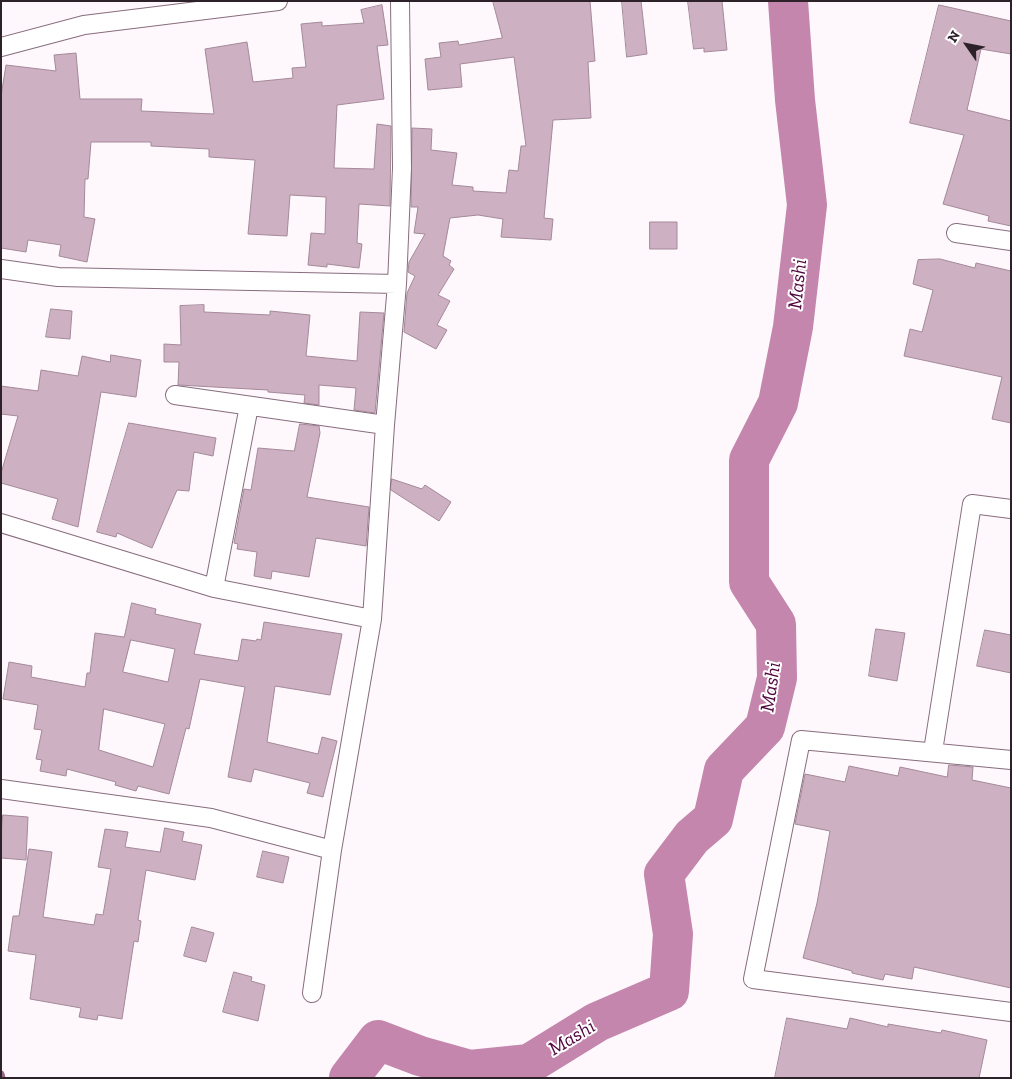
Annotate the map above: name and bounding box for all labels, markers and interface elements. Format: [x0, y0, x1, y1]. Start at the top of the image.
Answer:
north arrow [942, 20, 992, 70]
text: N [944, 27, 964, 46]
water label: Mashi [783, 258, 813, 310]
water label: Mashi [756, 660, 786, 714]
water label: Mashi [544, 1015, 600, 1061]

